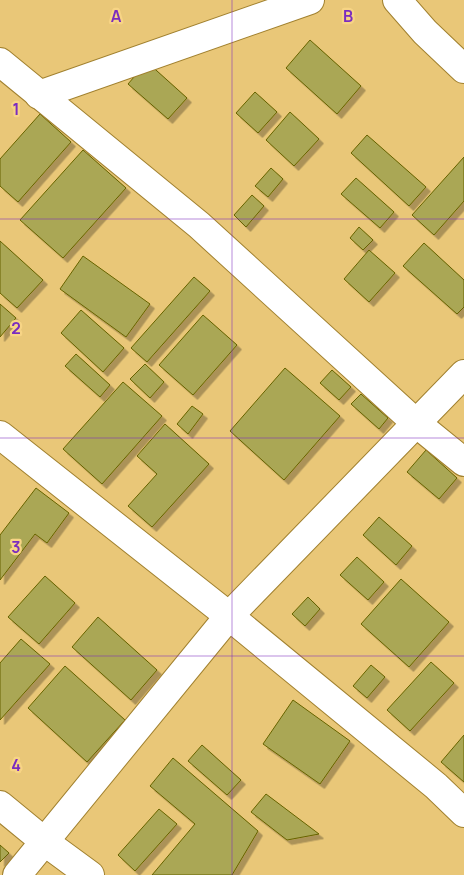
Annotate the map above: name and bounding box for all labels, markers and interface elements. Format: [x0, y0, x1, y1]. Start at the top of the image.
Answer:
text: A [111, 5, 122, 27]
text: B [343, 5, 353, 27]
text: 1 [12, 98, 20, 120]
text: 2 [11, 317, 21, 339]
text: 3 [11, 536, 21, 558]
text: 4 [11, 754, 21, 776]

